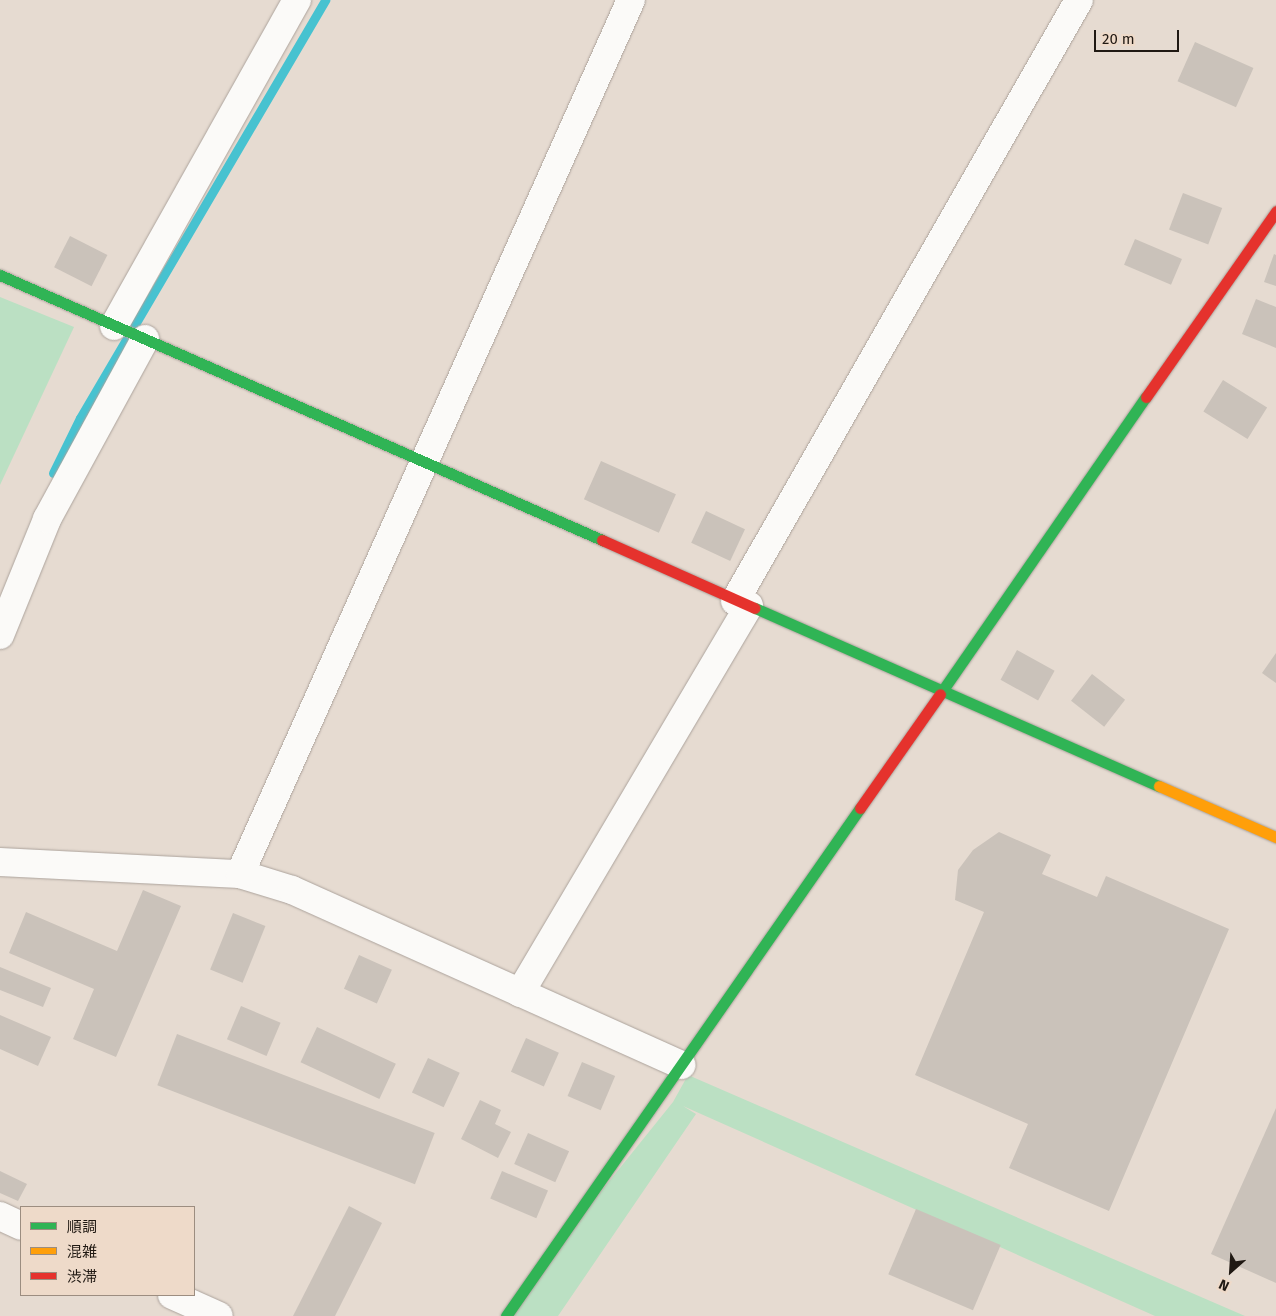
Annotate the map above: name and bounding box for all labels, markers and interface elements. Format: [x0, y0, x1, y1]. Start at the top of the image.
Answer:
scale bar [1096, 20, 1181, 52]
text: 20 m [1102, 30, 1135, 48]
legend [20, 1206, 195, 1296]
text: 順調 [67, 1218, 97, 1236]
text: 混雑 [67, 1243, 97, 1261]
north arrow [1206, 1246, 1256, 1296]
text: 渋滞 [67, 1268, 97, 1286]
text: N [1216, 1275, 1232, 1295]

